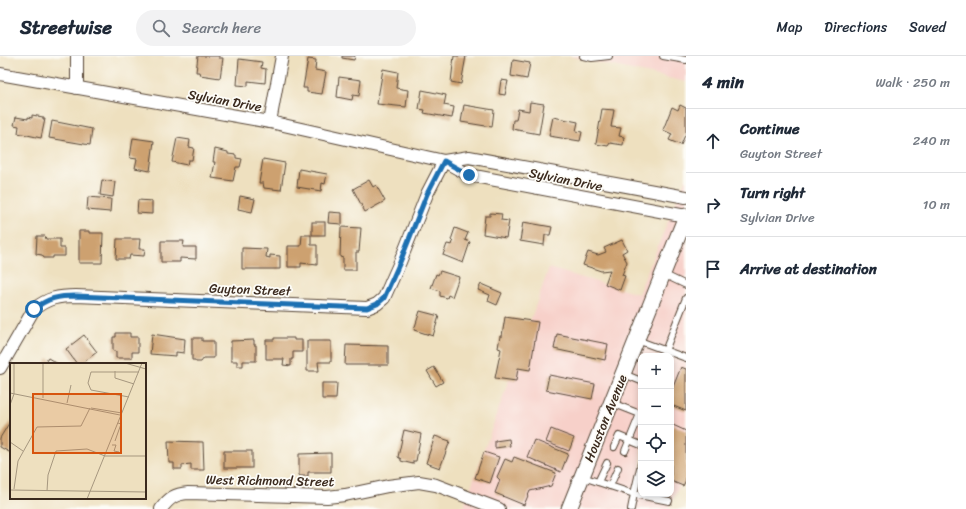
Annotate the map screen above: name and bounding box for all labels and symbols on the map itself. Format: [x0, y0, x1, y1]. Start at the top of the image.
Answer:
street label: Sylvian Drive [186, 83, 264, 118]
street label: Sylvian Drive [527, 161, 605, 198]
route end [460, 166, 478, 184]
street label: Guyton Street [209, 277, 292, 302]
route start [25, 300, 43, 318]
inset map [10, 363, 146, 499]
street label: Houston Avenue [577, 371, 634, 466]
street label: West Richmond Street [206, 468, 335, 493]

